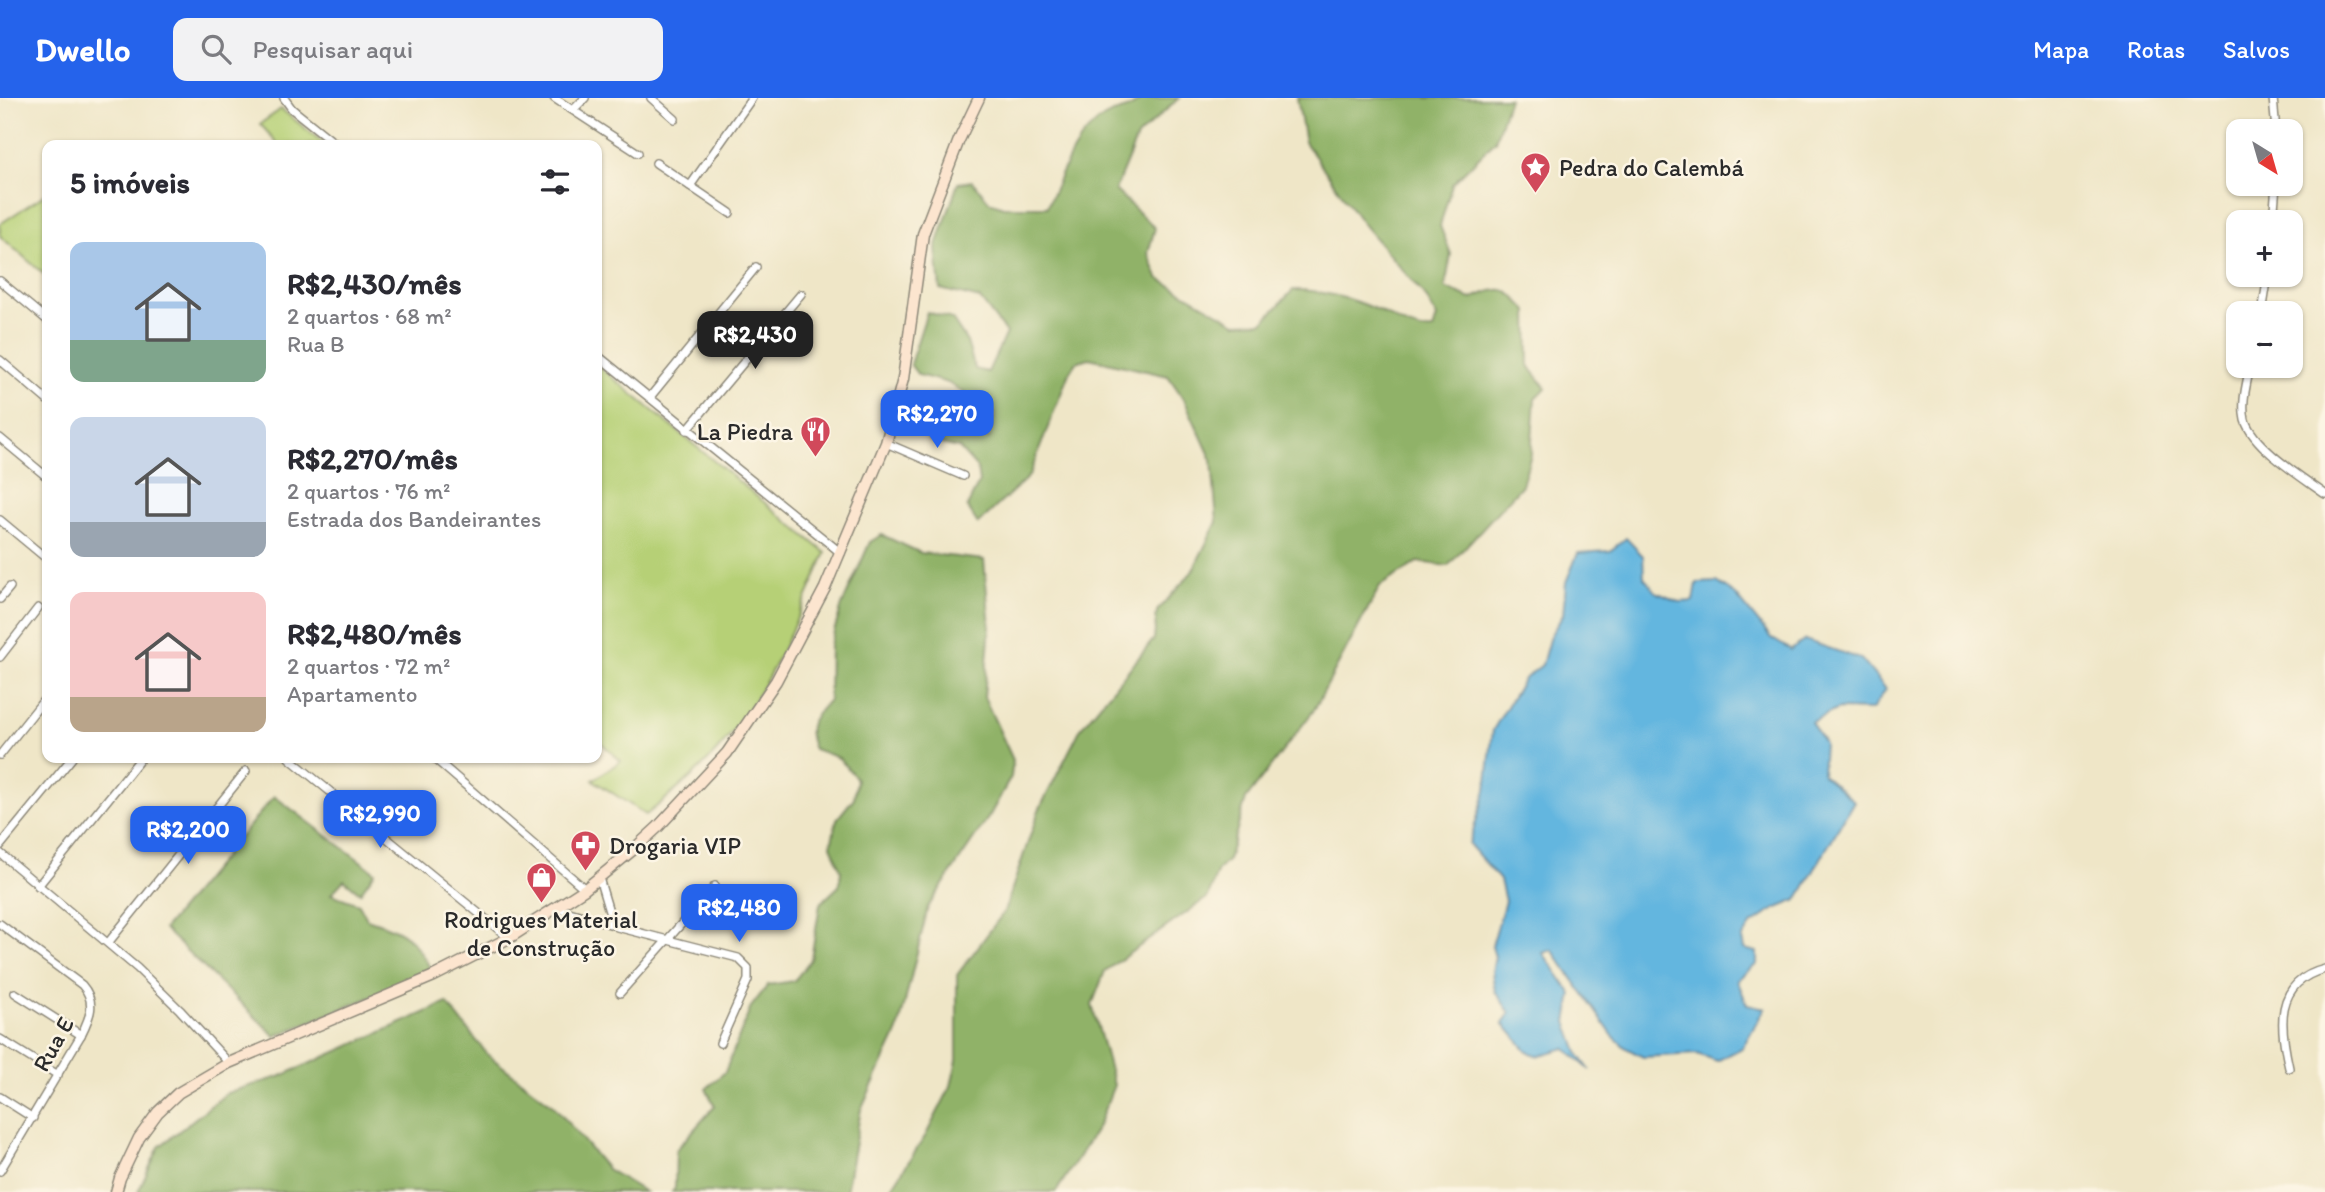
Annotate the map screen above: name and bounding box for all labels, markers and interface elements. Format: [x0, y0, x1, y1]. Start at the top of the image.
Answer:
search box [173, 18, 663, 81]
text: Dwello [35, 30, 131, 69]
icon: search [197, 30, 235, 68]
text: Pesquisar aqui [253, 33, 413, 65]
text: Mapa [2033, 35, 2089, 64]
text: Rotas [2127, 35, 2185, 64]
text: Salvos [2223, 35, 2290, 64]
north arrow [2226, 119, 2303, 196]
map controls [2226, 119, 2303, 378]
place icon: Pedra do Calembá [1519, 150, 1553, 194]
place label: Pedra do Calembá [1559, 153, 1745, 182]
icon: filters [536, 163, 574, 201]
text: 5 imóveis [70, 164, 190, 201]
button: + [2226, 210, 2303, 287]
text: R$2,430/mês [287, 265, 462, 302]
icon: home [126, 270, 210, 354]
button: − [2226, 301, 2303, 378]
text: 2 quartos · 68 m² [287, 302, 452, 330]
pin: R$2,430 [690, 312, 820, 371]
text: R$2,430 [713, 320, 797, 348]
text: Rua B [287, 330, 345, 358]
pin: R$2,270 [872, 390, 1002, 450]
text: R$2,270 [897, 399, 977, 427]
restaurant icon: La Piedra [799, 414, 833, 458]
place label: La Piedra [697, 417, 793, 446]
text: R$2,270/mês [287, 440, 458, 477]
icon: home [126, 445, 210, 529]
text: 2 quartos · 76 m² [287, 477, 450, 505]
text: Estrada dos Bandeirantes [287, 505, 541, 533]
text: R$2,480/mês [287, 615, 462, 652]
icon: home [126, 620, 210, 704]
text: 2 quartos · 72 m² [287, 652, 450, 680]
text: Apartamento [287, 680, 418, 708]
pin: R$2,990 [315, 790, 445, 850]
text: R$2,990 [339, 799, 421, 827]
pin: R$2,200 [123, 806, 253, 866]
text: R$2,200 [146, 815, 230, 843]
pharmacy icon: Drogaria VIP [569, 828, 603, 872]
place label: Drogaria VIP [609, 831, 741, 860]
shop icon: Rodrigues Material de Construção [524, 860, 558, 904]
pin: R$2,480 [674, 884, 804, 944]
text: R$2,480 [697, 893, 781, 921]
place label: Rodrigues Material de Construção [444, 905, 638, 962]
street label: Rua E [26, 1012, 80, 1076]

